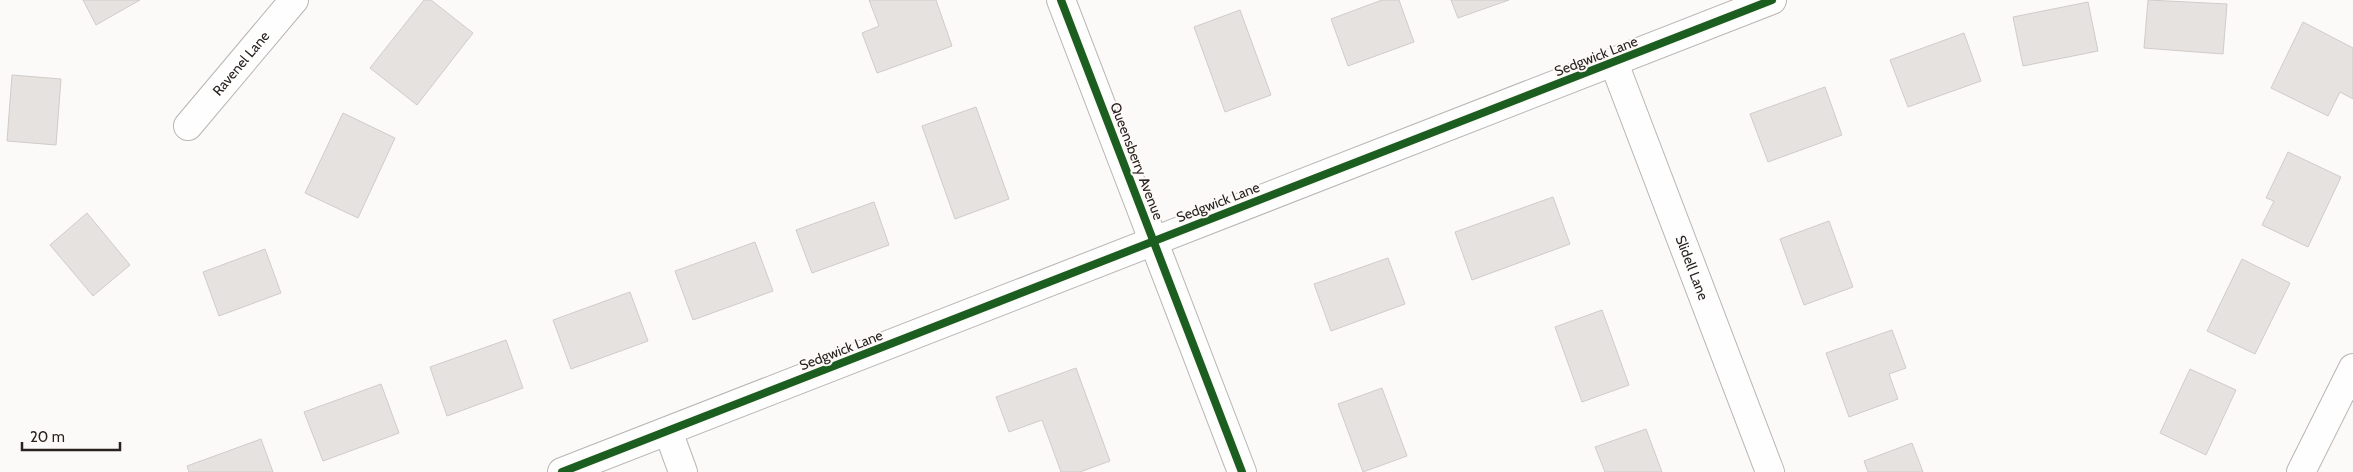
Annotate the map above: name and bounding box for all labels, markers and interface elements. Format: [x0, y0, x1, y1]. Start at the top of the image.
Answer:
street label: Ravenel Lane [208, 27, 273, 99]
street label: Sedgwick Lane [1552, 32, 1640, 80]
street label: Queensberry Avenue [1106, 100, 1168, 222]
street label: Sedgwick Lane [1174, 178, 1262, 226]
street label: Slidell Lane [1672, 233, 1713, 303]
street label: Sedgwick Lane [797, 326, 885, 374]
scale bar [22, 420, 120, 452]
text: 20 m [30, 428, 65, 446]

